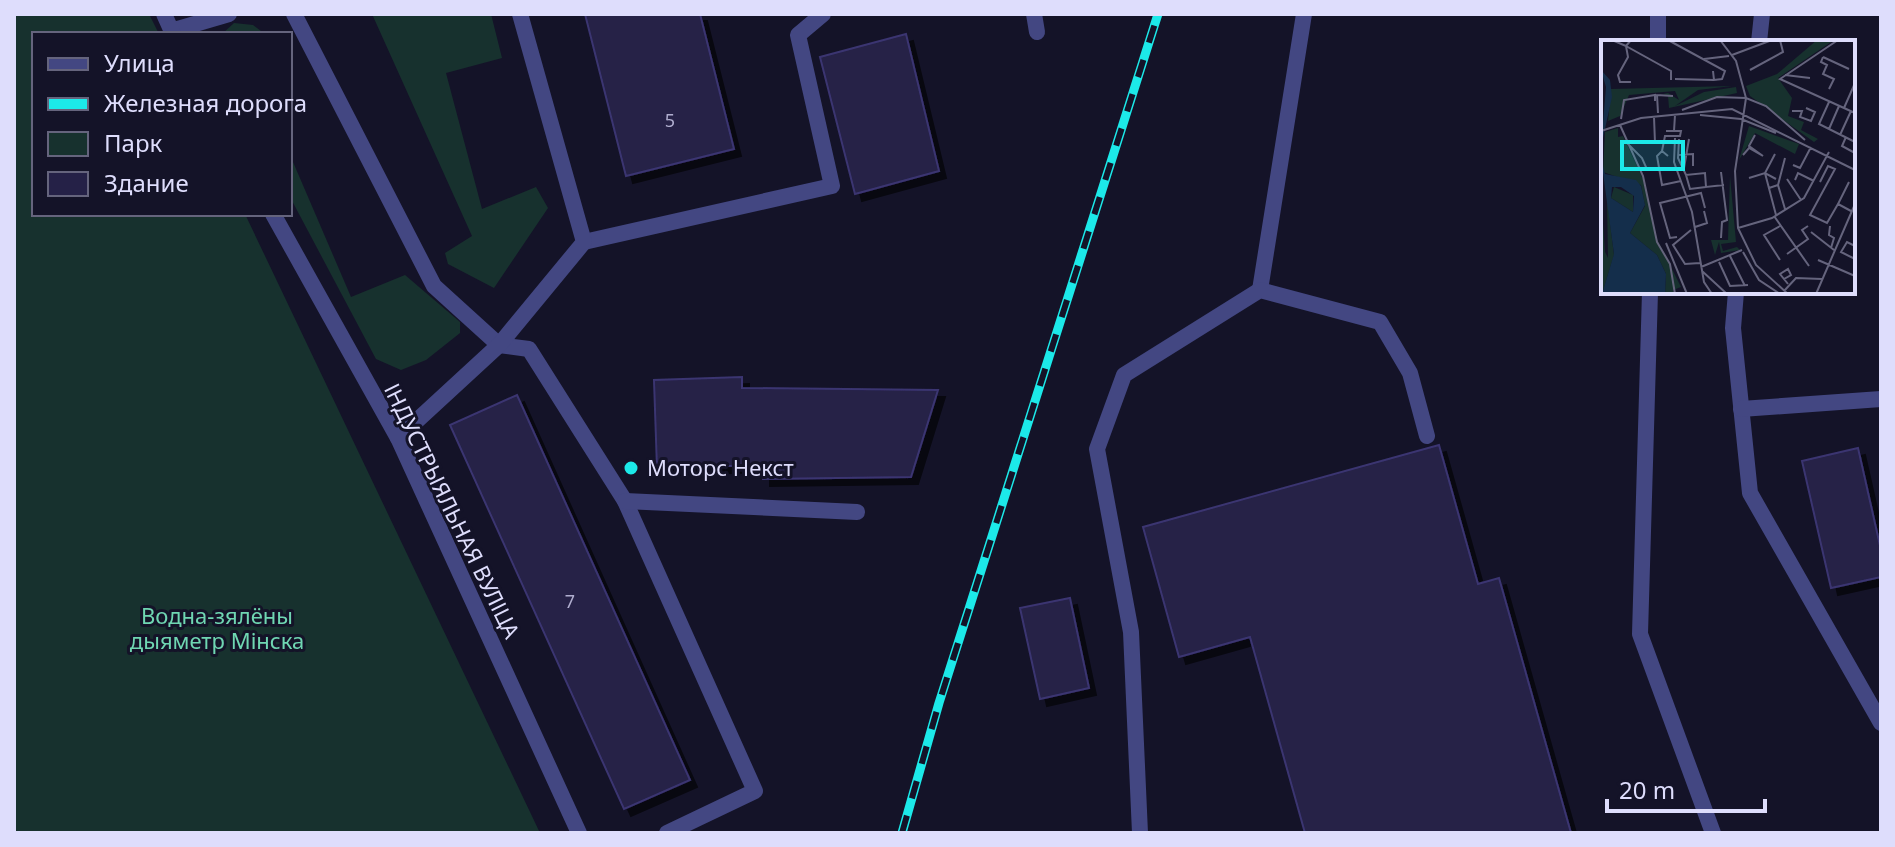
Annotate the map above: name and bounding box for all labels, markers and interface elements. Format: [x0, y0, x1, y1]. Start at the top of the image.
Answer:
legend [32, 32, 292, 216]
inset map [1601, 40, 1855, 294]
text: Улица [104, 46, 175, 79]
text: Железная дорога [104, 86, 307, 119]
house number: 5 [665, 108, 675, 132]
text: Парк [104, 126, 163, 159]
text: Здание [104, 166, 189, 199]
street label: ІНДУСТРЫЯЛЬНАЯ ВУЛІЦА [378, 378, 528, 644]
place label: Моторс Некст [647, 452, 794, 482]
marker: Моторс Некст [622, 459, 640, 477]
house number: 7 [565, 589, 575, 613]
park label: Водна-зялёны дыяметр Мінска [130, 600, 304, 655]
scale bar [1607, 763, 1765, 813]
text: 20 m [1619, 773, 1675, 806]

